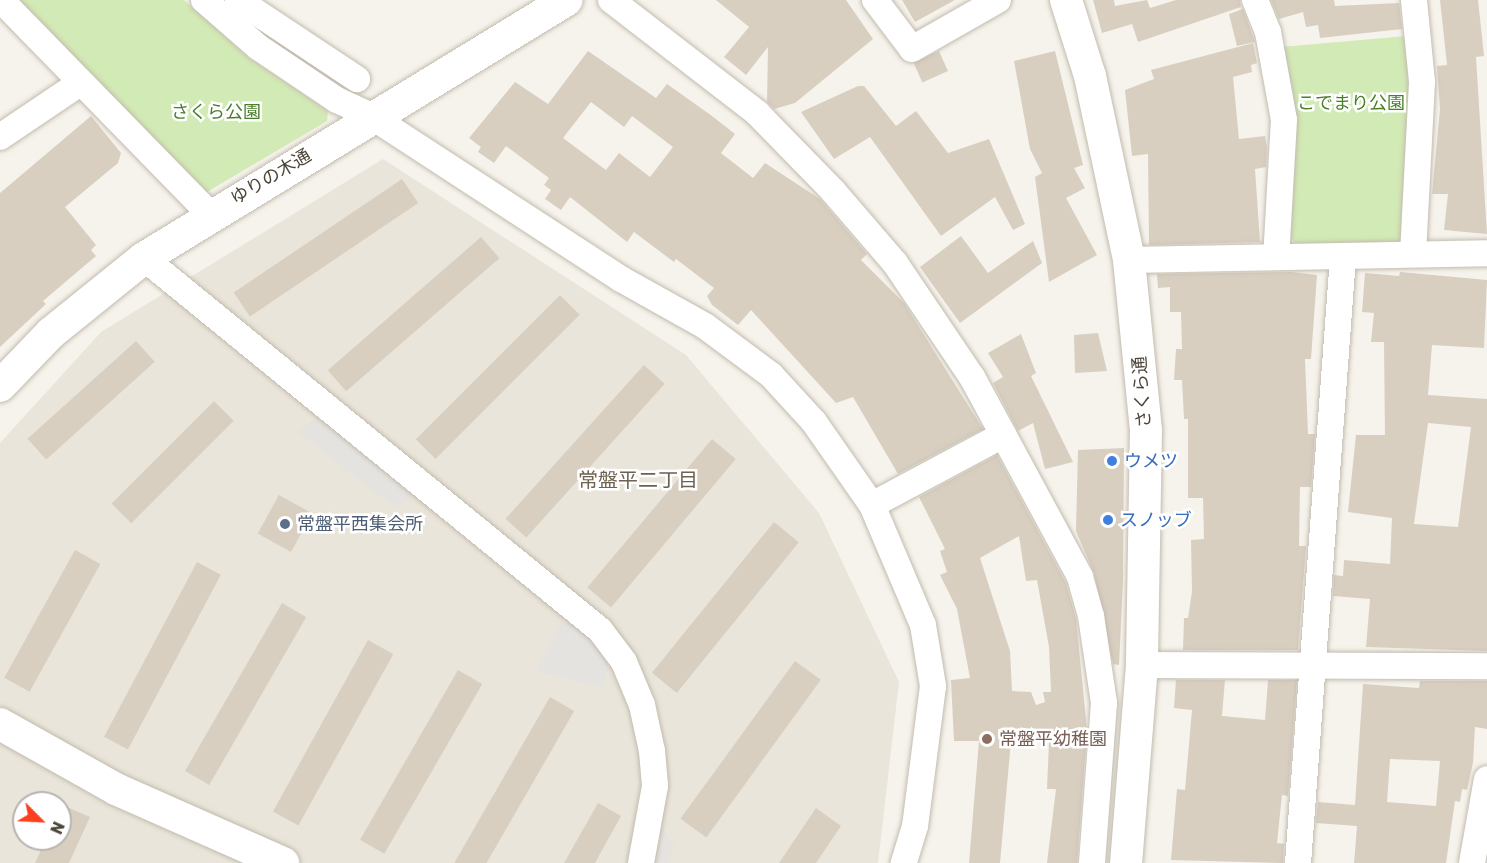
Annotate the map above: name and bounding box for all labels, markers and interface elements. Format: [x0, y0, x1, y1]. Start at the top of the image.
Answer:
park label: こでまり公園 [1297, 92, 1405, 114]
park label: さくら公園 [171, 101, 261, 123]
street label: ゆりの木通 [227, 145, 315, 209]
street label: さくら通 [1129, 355, 1155, 429]
place label: ウメツ [1124, 450, 1178, 472]
marker: ウメツ [1105, 454, 1119, 468]
district label: 常盤平二丁目 [578, 468, 698, 492]
place label: スノッブ [1120, 509, 1192, 531]
place label: 常盤平西集会所 [297, 513, 423, 535]
marker: スノッブ [1101, 513, 1115, 527]
marker: 常盤平西集会所 [278, 517, 292, 531]
place label: 常盤平幼稚園 [999, 728, 1107, 750]
marker: 常盤平幼稚園 [980, 732, 994, 746]
north arrow [12, 791, 72, 851]
text: N [46, 819, 68, 837]

